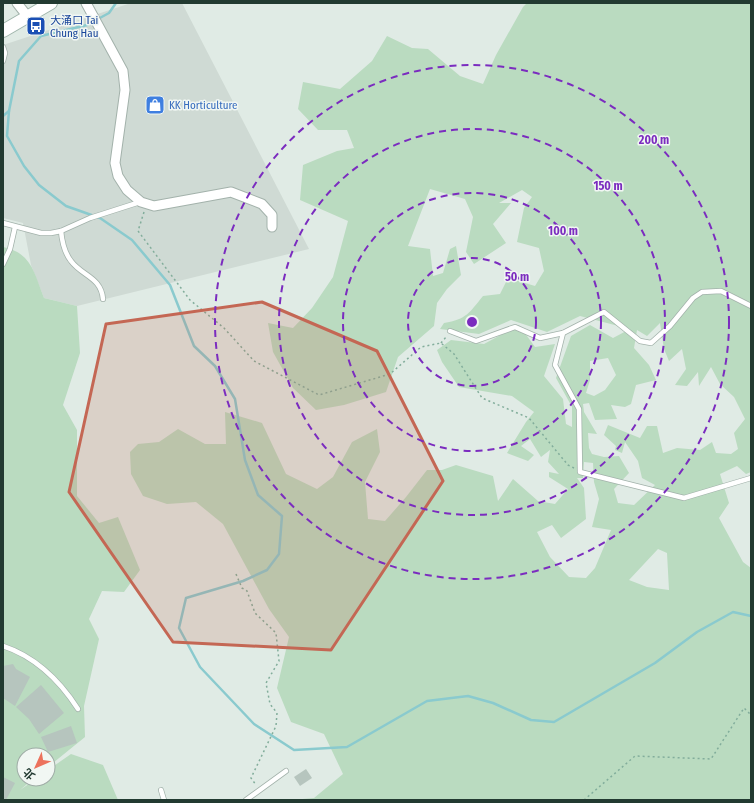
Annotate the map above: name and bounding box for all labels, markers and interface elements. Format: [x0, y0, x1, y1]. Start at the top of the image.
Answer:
place label: 大涌口 Tai Chung Hau [50, 14, 99, 40]
bus stop icon: 大涌口 Tai Chung Hau [25, 15, 47, 37]
shop icon: KK Horticulture [144, 94, 166, 116]
place label: KK Horticulture [169, 99, 237, 112]
text: 200 m [638, 133, 669, 147]
text: 150 m [593, 179, 623, 193]
text: 100 m [548, 224, 578, 238]
text: 50 m [505, 270, 529, 284]
centre of rings [465, 315, 479, 329]
north arrow [16, 747, 56, 787]
text: 北 [21, 765, 38, 782]

